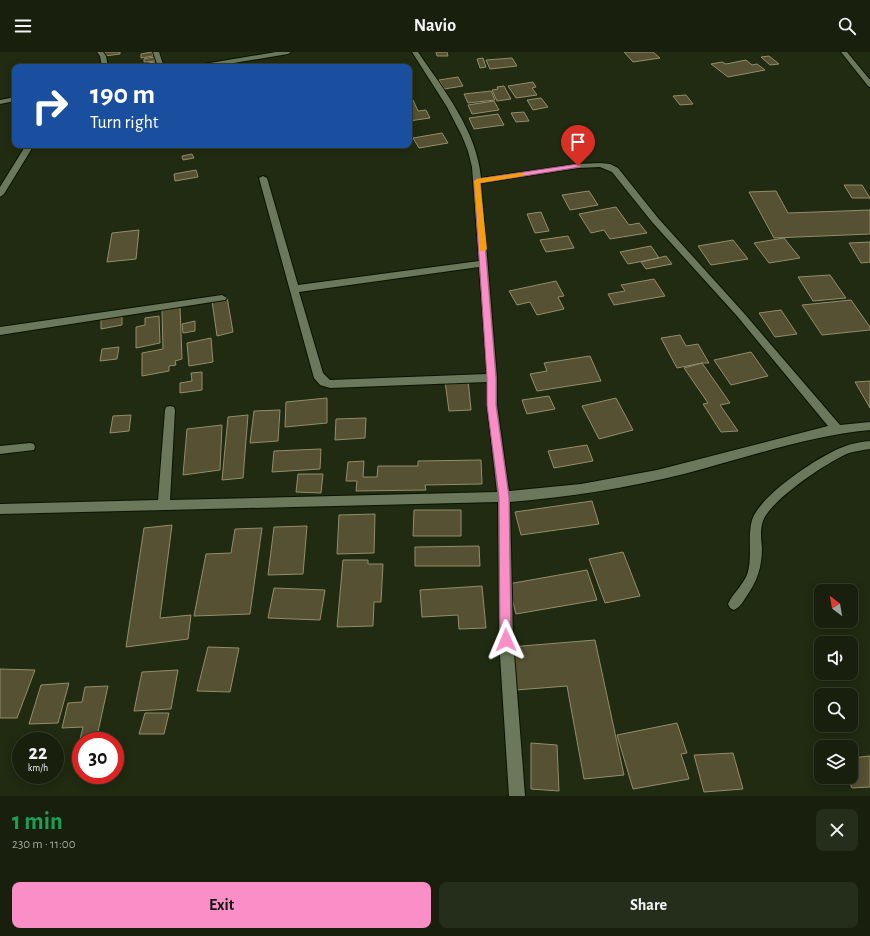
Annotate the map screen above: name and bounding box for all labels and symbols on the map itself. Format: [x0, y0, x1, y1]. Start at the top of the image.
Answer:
pin [561, 125, 595, 166]
north arrow [814, 584, 858, 628]
position arrow [485, 619, 527, 661]
speed limit sign: 30 [72, 732, 124, 784]

